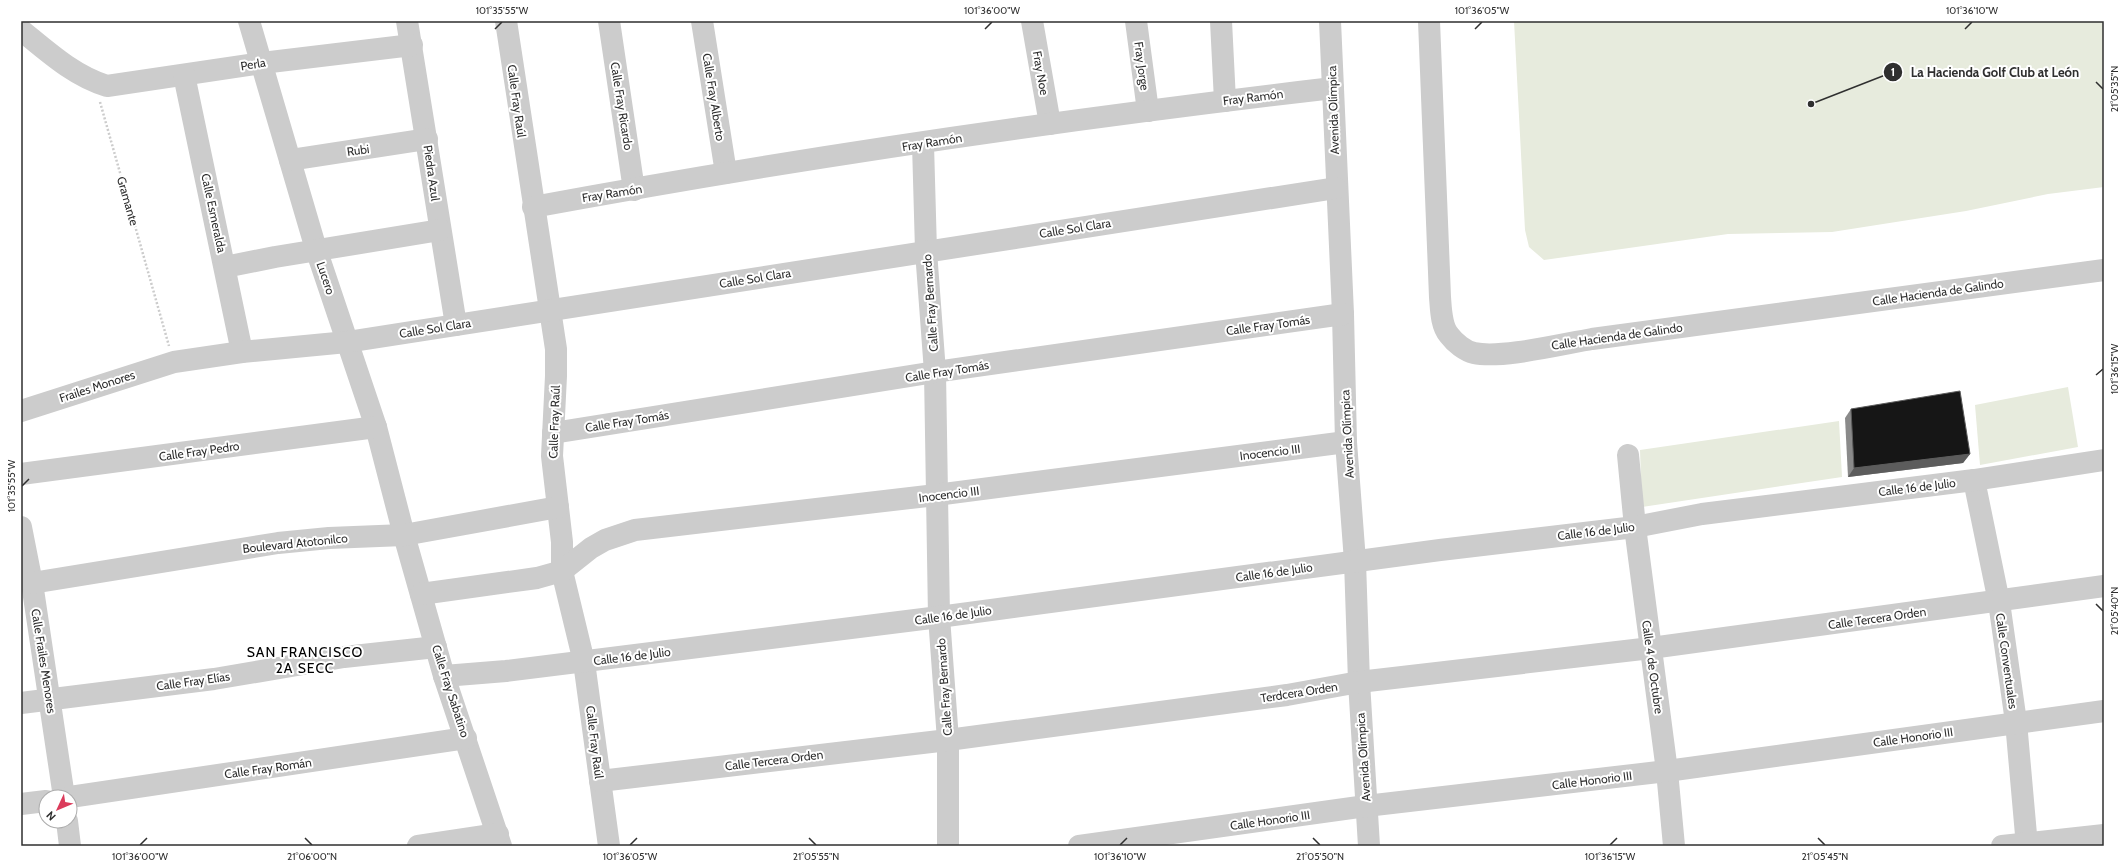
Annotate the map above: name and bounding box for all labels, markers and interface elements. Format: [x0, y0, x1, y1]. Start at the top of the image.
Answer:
text: 101°35'55"W [476, 4, 529, 17]
text: 101°36'00"W [964, 4, 1020, 17]
text: 101°36'05"W [1455, 4, 1510, 17]
text: 101°36'10"W [1946, 4, 1999, 17]
street label: Fray Jorge [1131, 41, 1153, 91]
street label: Fray Noe [1030, 50, 1052, 96]
street label: Calle Fray Alberto [700, 52, 728, 142]
street label: Perla [239, 55, 267, 73]
callout: La Hacienda Golf Club at León [1883, 60, 2087, 85]
street label: Calle Fray Ricardo [608, 61, 636, 152]
street label: Calle Fray Raúl [504, 64, 530, 139]
text: 1 [1891, 64, 1895, 79]
text: La Hacienda Golf Club at León [1911, 64, 2079, 80]
street label: Avenida Olímpica [1324, 65, 1342, 155]
text: 21°05'35"N [2108, 66, 2121, 112]
street label: Fray Ramón [1222, 86, 1284, 108]
street label: Fray Ramón [901, 130, 963, 154]
street label: Rubi [346, 141, 370, 159]
street label: Piedra Azul [421, 144, 443, 202]
street label: Calle Esmeralda [198, 172, 230, 254]
street label: Gramante [114, 175, 142, 227]
street label: Fray Ramón [581, 181, 643, 205]
street label: Calle Sol Clara [1038, 215, 1112, 241]
street label: Calle Fray Bernardo [919, 253, 941, 352]
street label: Lucero [313, 259, 339, 297]
street label: Calle Sol Clara [718, 265, 792, 291]
street label: Calle Hacienda de Galindo [1871, 275, 2005, 309]
street label: Calle Fray Tomás [1225, 312, 1311, 338]
street label: Calle Sol Clara [398, 315, 472, 341]
street label: Calle Hacienda de Galindo [1550, 319, 1684, 353]
text: 101°36'15"W [2108, 343, 2121, 394]
street label: Calle Fray Tomás [904, 357, 990, 385]
street label: Frailes Monores [57, 367, 137, 405]
street label: Calle Fray Raúl [545, 385, 563, 459]
street label: Avenida Olímpica [1337, 389, 1357, 479]
street label: Calle Fray Tomás [584, 407, 670, 435]
street label: Calle Fray Pedro [158, 438, 241, 464]
street label: Inocencio III [1239, 441, 1301, 463]
text: 101°35'55"W [5, 459, 18, 512]
street label: Calle 16 de Julio [1878, 475, 1957, 499]
street label: Inocencio III [918, 483, 980, 505]
street label: Calle 16 de Julio [1557, 519, 1636, 543]
street label: Boulevard Atotonilco [242, 530, 349, 556]
street label: Calle 16 de Julio [1234, 559, 1314, 585]
text: 21°05'40"N [2108, 587, 2121, 635]
street label: Calle 16 de Julio [913, 602, 993, 628]
street label: Calle Tercera Orden [1827, 604, 1927, 632]
street label: Calle Frailes Menores [28, 608, 60, 714]
street label: Calle Conventuales [1993, 612, 2021, 710]
street label: Calle 4 de Octubre [1639, 619, 1667, 715]
street label: Calle Fray Bernardo [933, 637, 955, 736]
district label: SAN FRANCISCO 2A SECC [247, 643, 363, 677]
street label: Calle Fray Sabatino [429, 643, 473, 739]
street label: Calle 16 de Julio [593, 644, 672, 668]
street label: Calle Fray Elías [155, 668, 231, 694]
street label: Terdcera Orden [1259, 678, 1339, 705]
street label: Calle Fray Raúl [583, 705, 607, 779]
street label: Avenida Olímpica [1352, 712, 1374, 802]
street label: Calle Honorio III [1872, 724, 1954, 750]
street label: Calle Tercera Orden [724, 746, 824, 773]
street label: Calle Fray Román [223, 754, 313, 782]
street label: Calle Honorio III [1551, 768, 1633, 792]
north arrow [38, 789, 78, 829]
street label: Calle Honorio III [1229, 807, 1311, 833]
text: N [43, 808, 59, 824]
text: 101°36'00"W [112, 850, 168, 863]
text: 21°06'00"N [287, 850, 337, 863]
text: 101°36'05"W [603, 850, 658, 863]
text: 21°05'55"N [793, 850, 839, 863]
text: 101°36'10"W [1094, 850, 1147, 863]
text: 21°05'50"N [1296, 850, 1344, 863]
text: 101°36'15"W [1585, 850, 1636, 863]
text: 21°05'45"N [1802, 850, 1848, 863]

